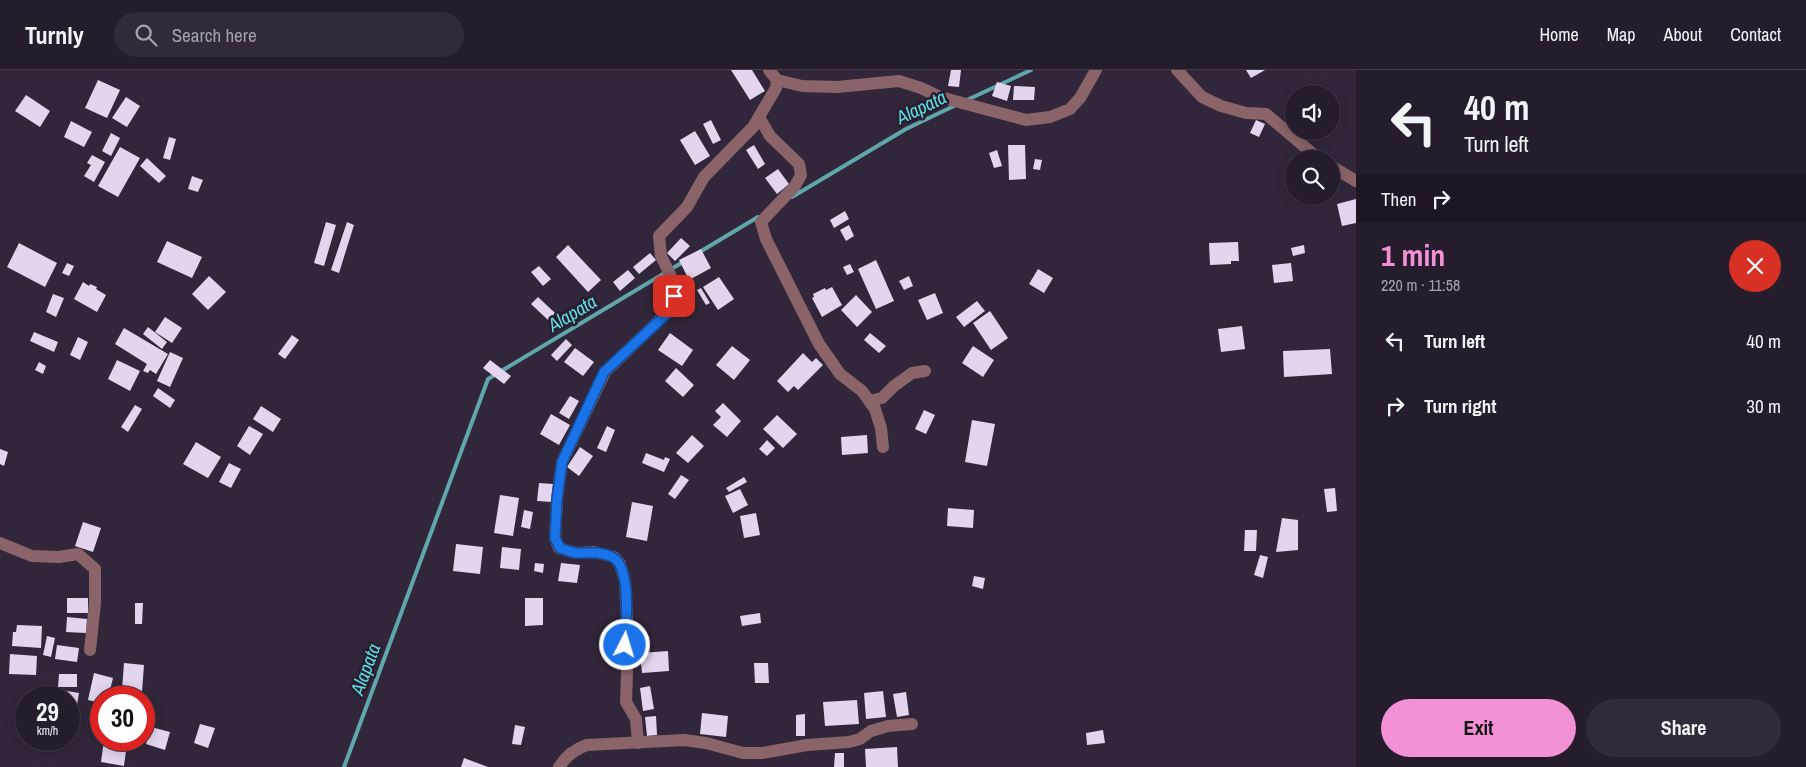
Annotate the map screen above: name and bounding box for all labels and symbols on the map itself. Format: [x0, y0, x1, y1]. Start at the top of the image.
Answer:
water label: Alapata [891, 84, 951, 131]
pin [653, 275, 695, 317]
water label: Alapata [542, 288, 602, 338]
position arrow [598, 618, 650, 670]
water label: Alapata [343, 639, 386, 699]
speed limit sign: 30 [90, 686, 155, 751]

